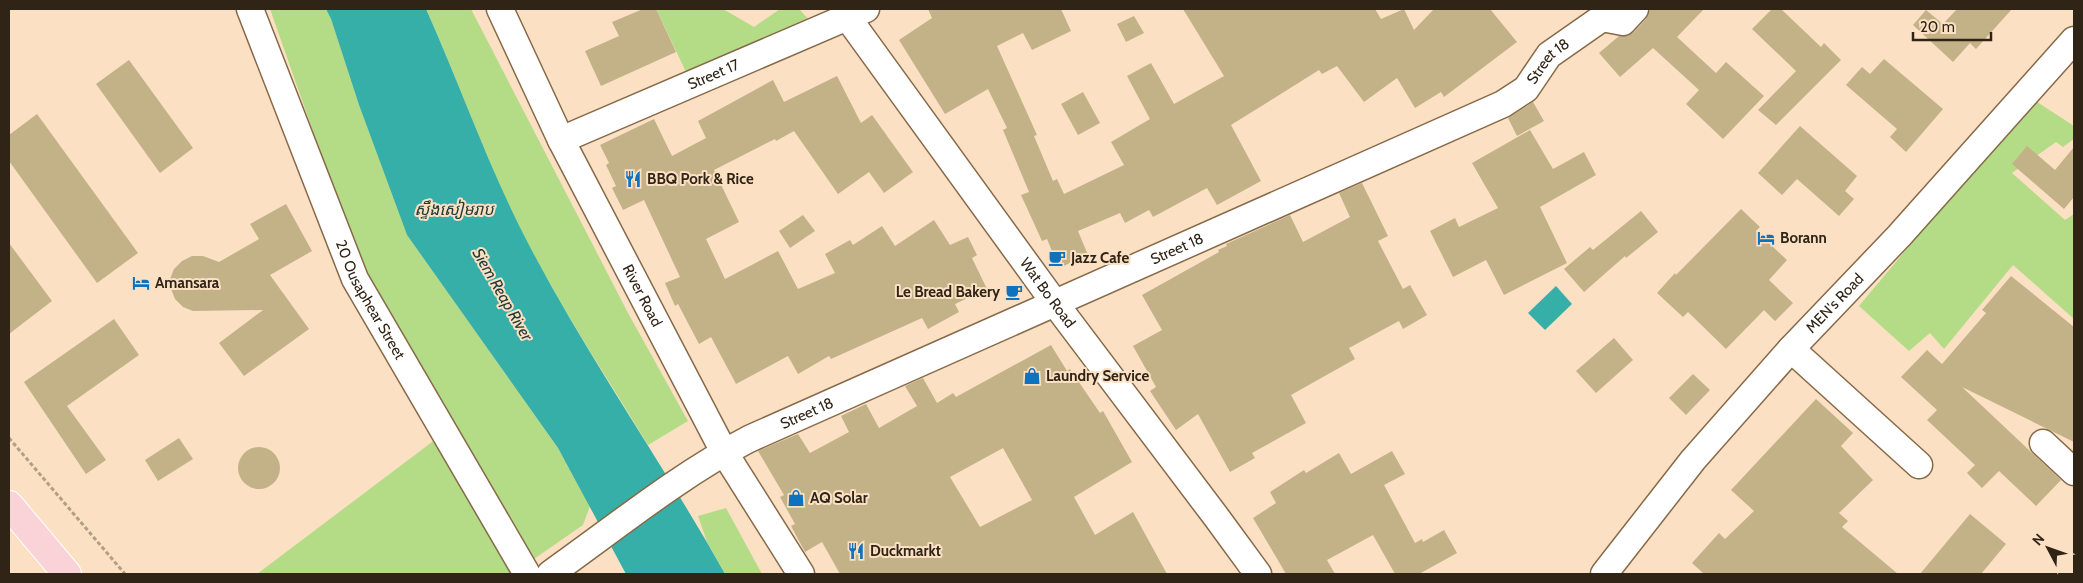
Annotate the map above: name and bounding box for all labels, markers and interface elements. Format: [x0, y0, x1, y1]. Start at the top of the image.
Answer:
scale bar [1913, 10, 1990, 42]
text: 20 m [1920, 18, 1955, 36]
street label: Street 18 [1523, 35, 1573, 88]
street label: Street 17 [685, 55, 742, 93]
restaurant icon: BBQ Pork & Rice [623, 169, 643, 189]
place label: BBQ Pork & Rice [647, 170, 754, 188]
water label: ស្ទឹងសៀមរាប [414, 199, 495, 219]
hotel icon: Borann [1756, 228, 1776, 248]
street label: Street 18 [1148, 229, 1206, 268]
place label: Borann [1780, 229, 1827, 247]
street label: 20 Ousaphear Street [332, 238, 409, 363]
water label: Siem Reap River [469, 245, 537, 345]
cafe icon: Jazz Cafe [1047, 248, 1067, 268]
place label: Jazz Cafe [1070, 249, 1130, 267]
street label: Wat Bo Road [1016, 254, 1079, 331]
street label: River Road [619, 261, 666, 330]
street label: MEN's Road [1802, 270, 1867, 337]
hotel icon: Amansara [131, 273, 151, 293]
place label: Amansara [155, 274, 220, 292]
cafe icon: Le Bread Bakery [1004, 282, 1024, 302]
place label: Le Bread Bakery [896, 283, 1001, 301]
shop icon: Laundry Service [1022, 366, 1042, 386]
place label: Laundry Service [1046, 367, 1150, 385]
street label: Street 18 [778, 394, 836, 433]
shop icon: AQ Solar [786, 488, 806, 508]
place label: AQ Solar [810, 489, 868, 507]
north arrow [2023, 523, 2073, 573]
text: N [2028, 530, 2048, 549]
restaurant icon: Duckmarkt [846, 541, 866, 561]
place label: Duckmarkt [870, 542, 941, 560]

